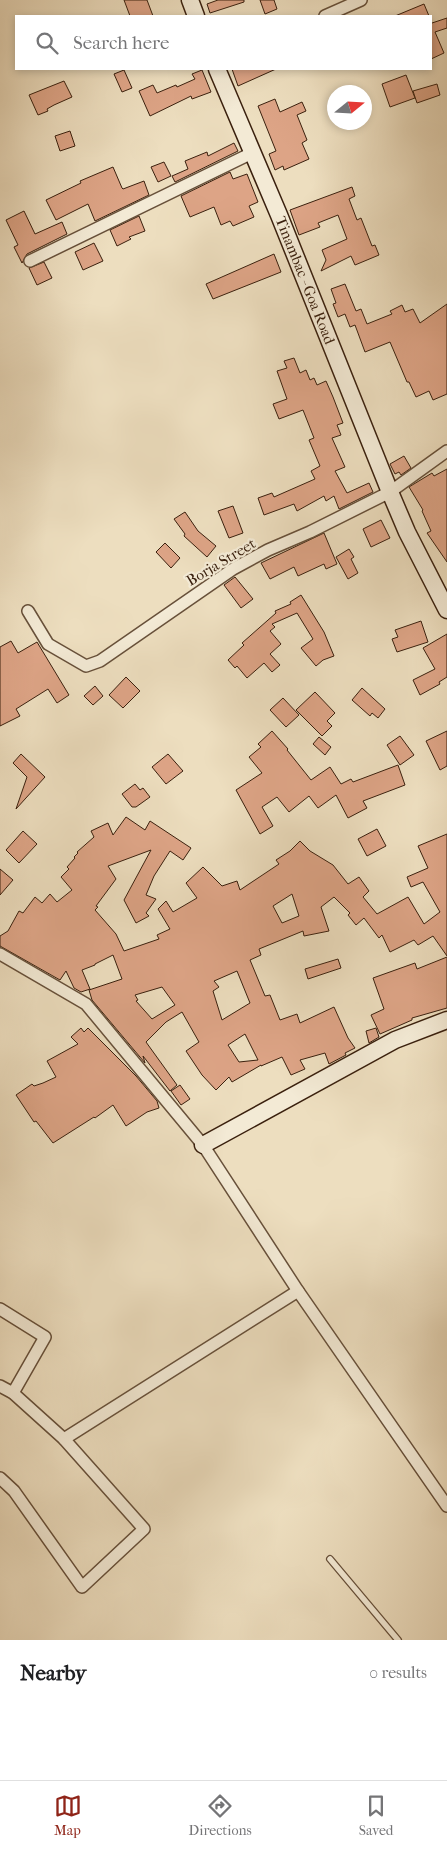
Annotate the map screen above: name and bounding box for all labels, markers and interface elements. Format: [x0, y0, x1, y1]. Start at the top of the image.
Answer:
search box [15, 15, 432, 70]
icon: search [33, 29, 61, 57]
text: Search here [73, 32, 169, 54]
north arrow [327, 85, 372, 130]
street label: Tinambac - Goa Road [272, 214, 339, 348]
street label: Borja Street [183, 534, 259, 590]
text: Nearby [20, 1661, 86, 1685]
text: 0 results [369, 1663, 427, 1682]
tab: Map [54, 1792, 82, 1839]
tab: Directions [189, 1792, 252, 1839]
tab: Saved [359, 1792, 393, 1839]

